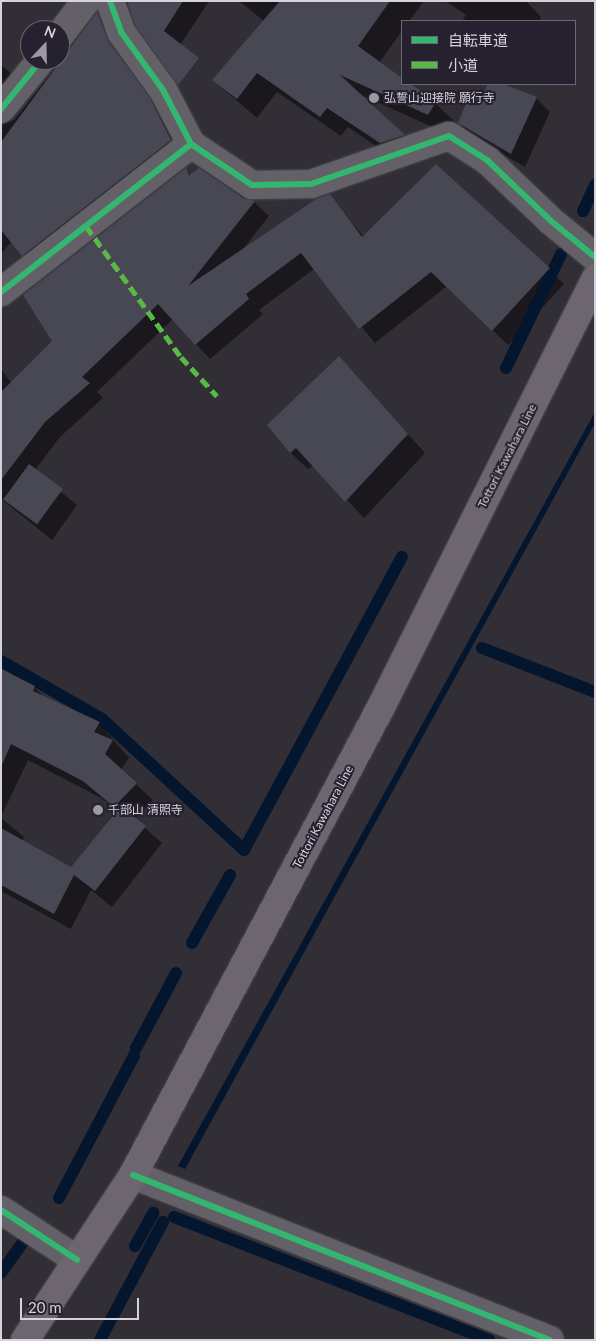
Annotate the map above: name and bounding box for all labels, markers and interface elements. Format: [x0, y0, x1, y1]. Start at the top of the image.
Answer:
north arrow [20, 20, 70, 70]
legend [401, 20, 576, 85]
text: N [42, 22, 58, 41]
text: 自転車道 [448, 31, 508, 49]
text: 小道 [448, 56, 478, 74]
place label: 弘誓山迎接院 願行寺 [384, 91, 495, 105]
marker: 弘誓山迎接院 願行寺 [368, 92, 380, 104]
street label: Tottori Kawahara Line [475, 402, 539, 510]
street label: Tottori Kawahara Line [290, 763, 356, 871]
place label: 千部山 清照寺 [108, 803, 183, 817]
marker: 千部山 清照寺 [92, 804, 104, 816]
scale bar [22, 1288, 141, 1320]
text: 20 m [28, 1298, 62, 1316]

